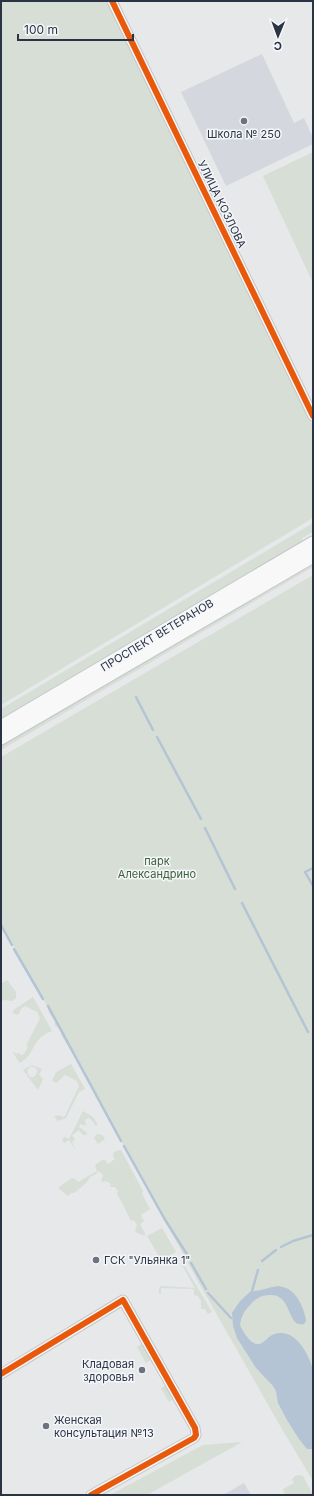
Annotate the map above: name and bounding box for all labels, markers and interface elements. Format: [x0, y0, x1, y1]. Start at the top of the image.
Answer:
scale bar [18, 16, 133, 42]
north arrow [258, 16, 298, 56]
text: 100 m [24, 22, 58, 37]
text: С [274, 39, 282, 53]
marker: Школа № 250 [239, 116, 249, 126]
place label: Школа № 250 [207, 127, 281, 141]
street label: УЛИЦА КОЗЛОВА [195, 158, 249, 250]
street label: ПРОСПЕКТ ВЕТЕРАНОВ [98, 596, 216, 674]
park label: парк Александрино [118, 854, 197, 881]
place label: ГСК "Ульянка 1" [104, 1253, 191, 1267]
marker: ГСК "Ульянка 1" [91, 1255, 101, 1265]
place label: Кладовая здоровья [82, 1357, 134, 1384]
marker: Кладовая здоровья [137, 1365, 147, 1375]
place label: Женская консультация №13 [54, 1413, 154, 1440]
marker: Женская консультация №13 [41, 1421, 51, 1431]

